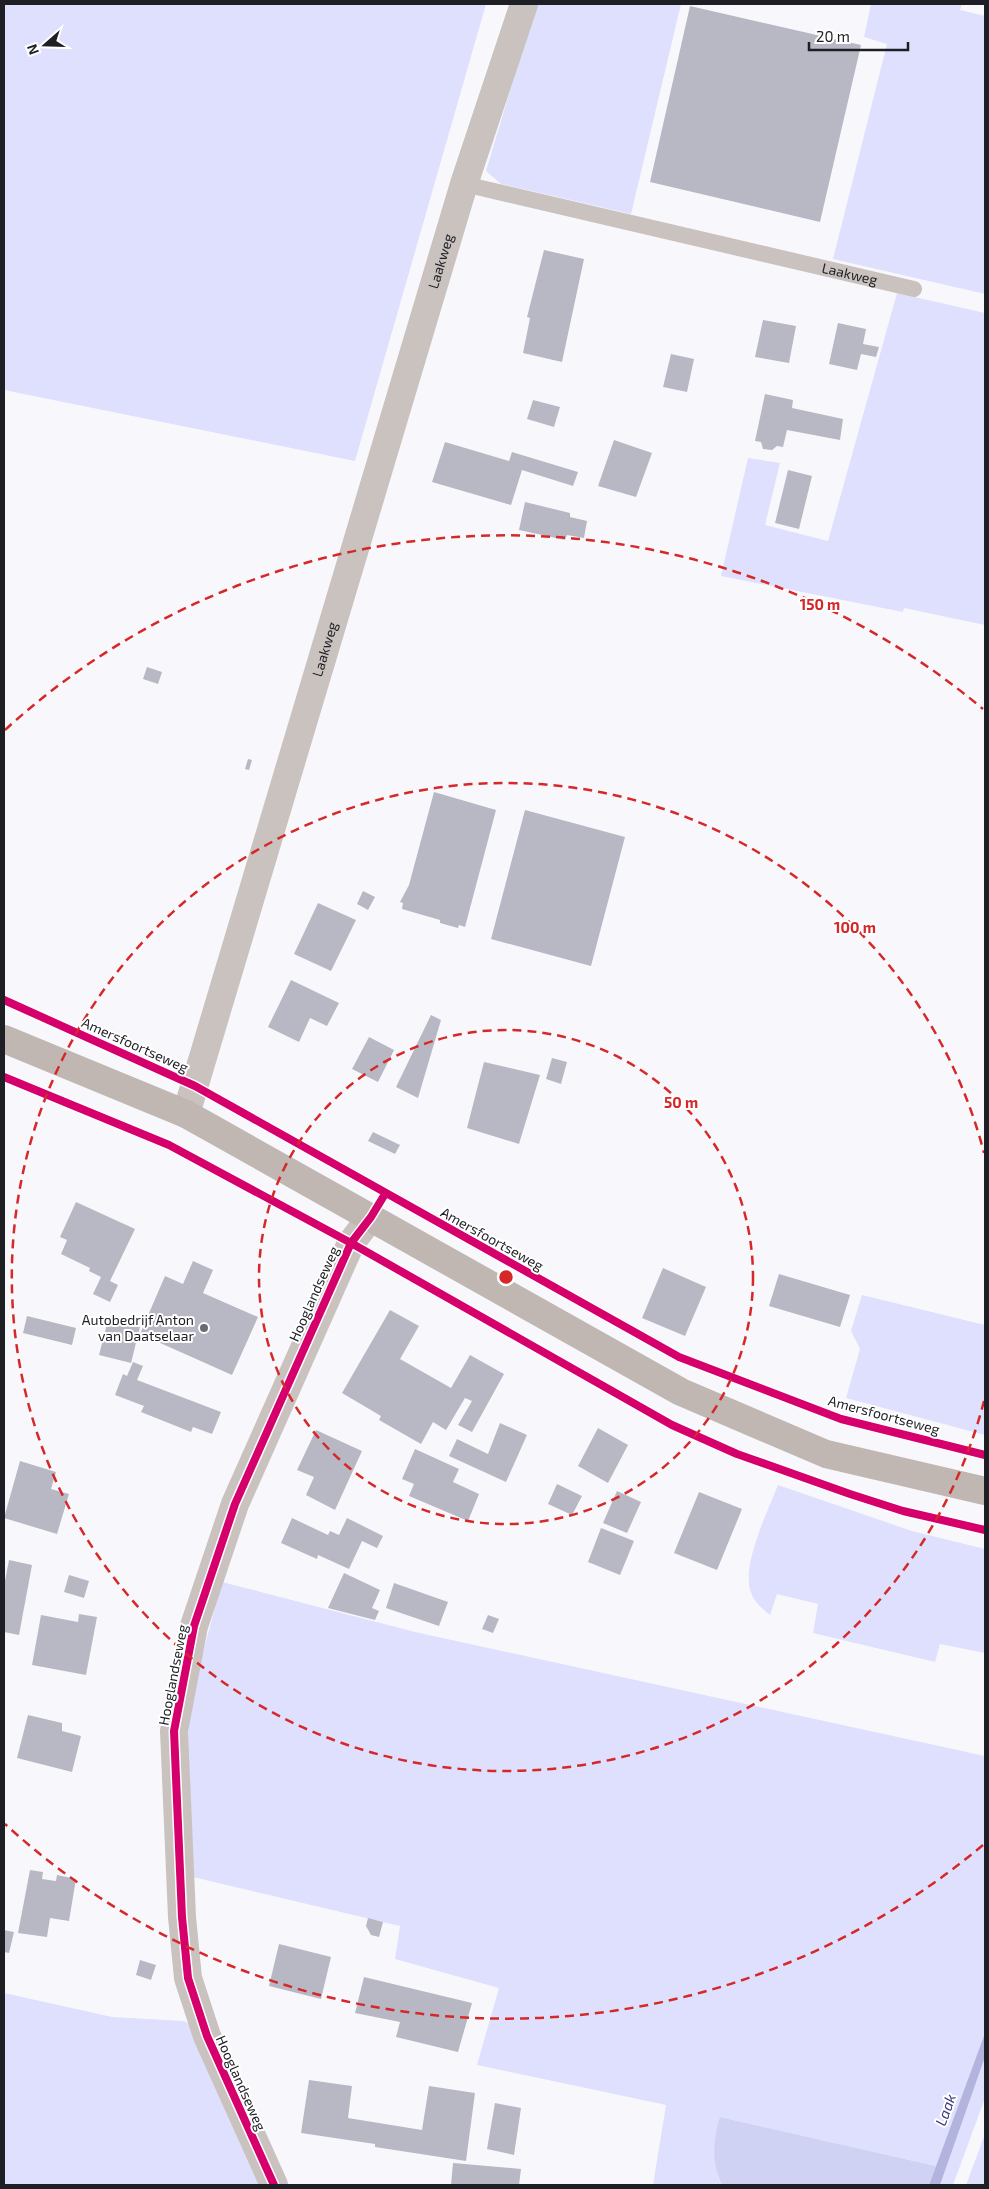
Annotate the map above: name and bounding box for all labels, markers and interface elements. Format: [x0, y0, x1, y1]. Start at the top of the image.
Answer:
north arrow [20, 20, 70, 70]
scale bar [809, 20, 908, 52]
text: 20 m [816, 27, 850, 45]
text: N [23, 42, 42, 57]
street label: Laakweg [424, 231, 457, 291]
street label: Laakweg [820, 259, 879, 288]
text: 150 m [800, 595, 840, 613]
street label: Laakweg [308, 619, 341, 679]
text: 100 m [834, 918, 876, 936]
street label: Amersfoortseweg [79, 1013, 191, 1076]
text: 50 m [664, 1093, 698, 1111]
street label: Amersfoortseweg [438, 1203, 547, 1274]
street label: Hooglandseweg [285, 1243, 342, 1344]
centre of rings [497, 1268, 515, 1286]
place label: Autobedrijf Anton van Daatselaar [82, 1311, 194, 1344]
marker: Autobedrijf Anton van Daatselaar [198, 1322, 210, 1334]
street label: Amersfoortseweg [827, 1391, 942, 1438]
street label: Hooglandseweg [154, 1623, 191, 1727]
street label: Hooglandseweg [213, 2033, 270, 2133]
water label: Laak [931, 2091, 959, 2128]

